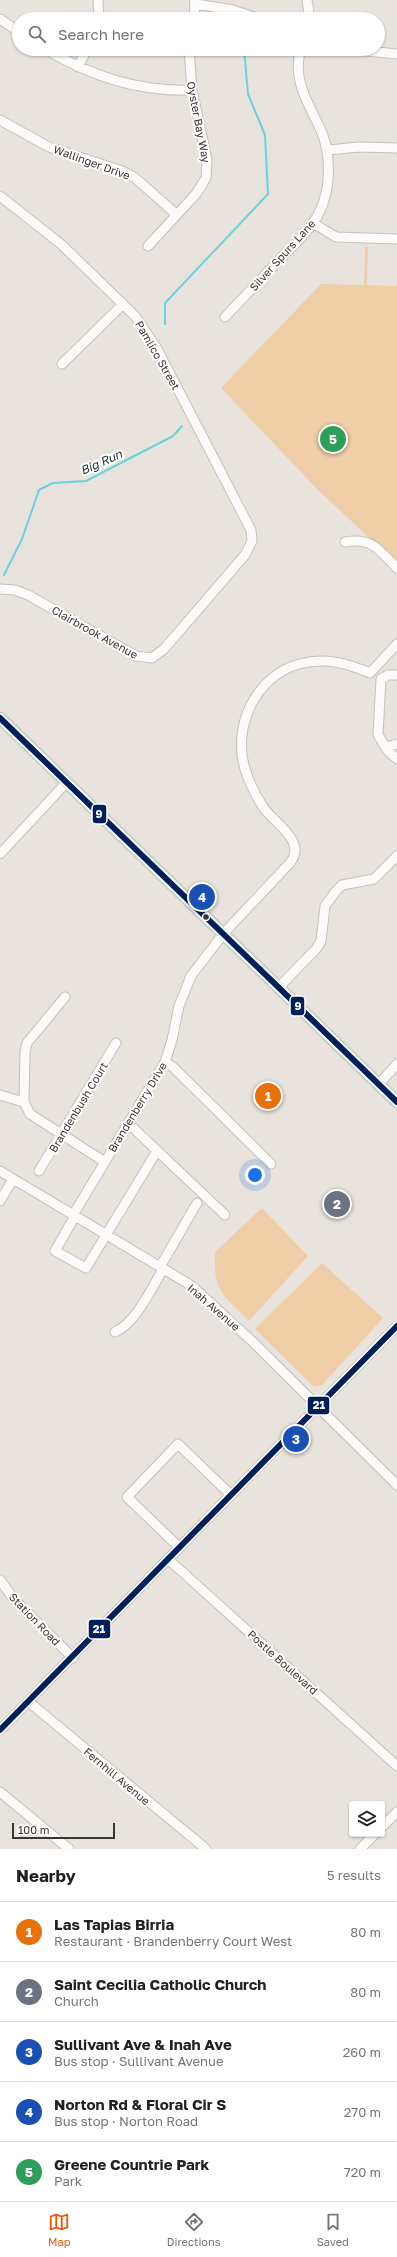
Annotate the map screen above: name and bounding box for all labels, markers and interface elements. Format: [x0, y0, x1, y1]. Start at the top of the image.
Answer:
search box [12, 12, 385, 56]
icon: search [26, 23, 48, 45]
text: Search here [58, 25, 144, 43]
street label: Oyster Bay Way [185, 80, 213, 164]
street label: Wallinger Drive [52, 142, 132, 182]
street label: Silver Spurs Lane [246, 217, 318, 293]
street label: Pamlico Street [133, 318, 183, 392]
pin: 5 [320, 424, 346, 454]
water label: Big Run [78, 446, 125, 478]
street label: Clairbrook Avenue [50, 603, 140, 661]
line badge: 9 [92, 804, 107, 824]
text: 9 [96, 807, 103, 820]
pin: 4 [189, 882, 215, 912]
unlabelled marker [201, 912, 211, 922]
line badge: 9 [290, 996, 305, 1016]
text: 9 [295, 999, 302, 1012]
street label: Brandenbush Court [46, 1060, 110, 1154]
street label: Brandenberry Drive [105, 1060, 169, 1154]
pin: 1 [255, 1081, 281, 1111]
your location [245, 1165, 265, 1185]
pin: 2 [324, 1189, 350, 1219]
street label: Inah Avenue [185, 1281, 243, 1333]
line badge: 21 [307, 1396, 330, 1415]
text: 21 [313, 1398, 326, 1411]
pin: 3 [283, 1424, 309, 1454]
street label: Station Road [7, 1590, 63, 1648]
line badge: 21 [88, 1619, 111, 1639]
text: 21 [93, 1622, 106, 1635]
street label: Postle Boulevard [245, 1627, 321, 1697]
street label: Fernhill Avenue [81, 1745, 153, 1807]
map controls [349, 1801, 385, 1837]
button: layers [349, 1801, 385, 1837]
scale bar [12, 1821, 115, 1840]
text: 100 m [18, 1823, 49, 1836]
text: Nearby [16, 1865, 76, 1886]
text: 5 results [327, 1867, 381, 1883]
text: Las Tapias Birria [54, 1915, 174, 1933]
text: 1 [26, 1924, 32, 1940]
text: 80 m [350, 1924, 381, 1940]
text: Restaurant · Brandenberry Court West [54, 1933, 292, 1949]
text: Saint Cecilia Catholic Church [54, 1975, 266, 1993]
text: 2 [25, 1984, 33, 2000]
text: 80 m [350, 1984, 381, 2000]
text: Church [54, 1993, 99, 2009]
text: Sullivant Ave & Inah Ave [54, 2035, 232, 2053]
text: 3 [25, 2044, 33, 2060]
text: 260 m [343, 2044, 381, 2060]
text: Bus stop · Sullivant Avenue [54, 2053, 223, 2069]
text: Norton Rd & Floral Cir S [54, 2095, 226, 2113]
text: 4 [25, 2104, 33, 2120]
text: 270 m [344, 2104, 381, 2120]
text: Bus stop · Norton Road [54, 2113, 198, 2129]
text: Greene Countrie Park [54, 2155, 209, 2173]
text: 5 [25, 2164, 33, 2180]
text: 720 m [344, 2164, 381, 2180]
text: Park [54, 2173, 82, 2189]
tab: Map [48, 2211, 71, 2248]
tab: Directions [167, 2211, 221, 2248]
tab: Saved [317, 2211, 349, 2248]

